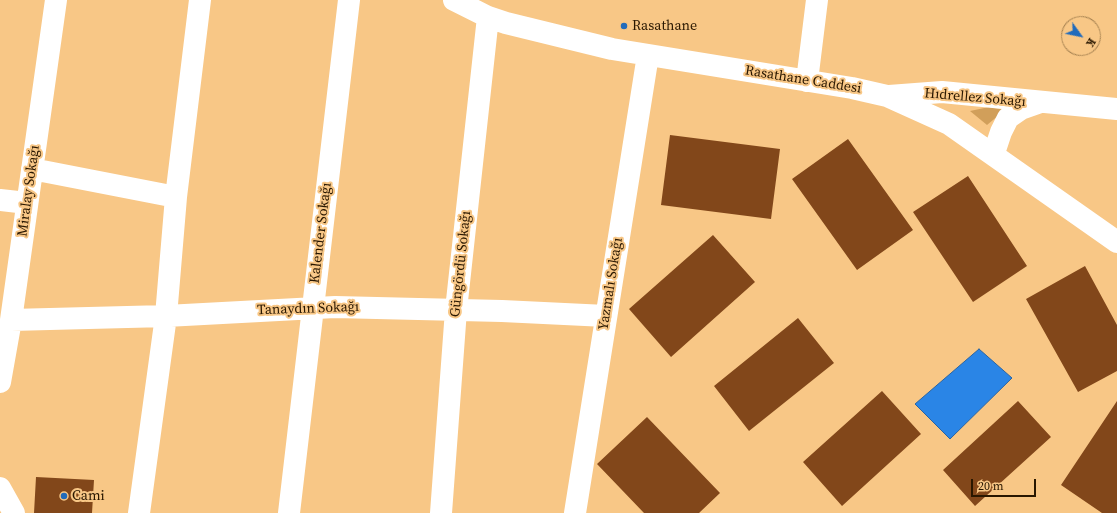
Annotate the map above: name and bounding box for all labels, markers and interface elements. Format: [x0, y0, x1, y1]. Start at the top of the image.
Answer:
north arrow [1061, 16, 1101, 56]
place label: Rasathane [632, 18, 697, 34]
marker: Rasathane [619, 21, 629, 31]
text: K [1082, 35, 1099, 50]
street label: Rasathane Caddesi [744, 63, 862, 97]
street label: Hıdrellez Sokağı [924, 85, 1026, 111]
street label: Miralay Sokağı [14, 144, 44, 238]
street label: Kalender Sokağı [306, 182, 336, 284]
street label: Güngördü Sokağı [447, 210, 475, 318]
street label: Yazmalı Sokağı [595, 237, 627, 331]
street label: Tanaydın Sokağı [257, 299, 359, 319]
scale bar [973, 471, 1038, 497]
text: 20 m [978, 478, 1004, 494]
place label: Cami [72, 488, 105, 504]
marker: Cami [59, 491, 69, 501]

